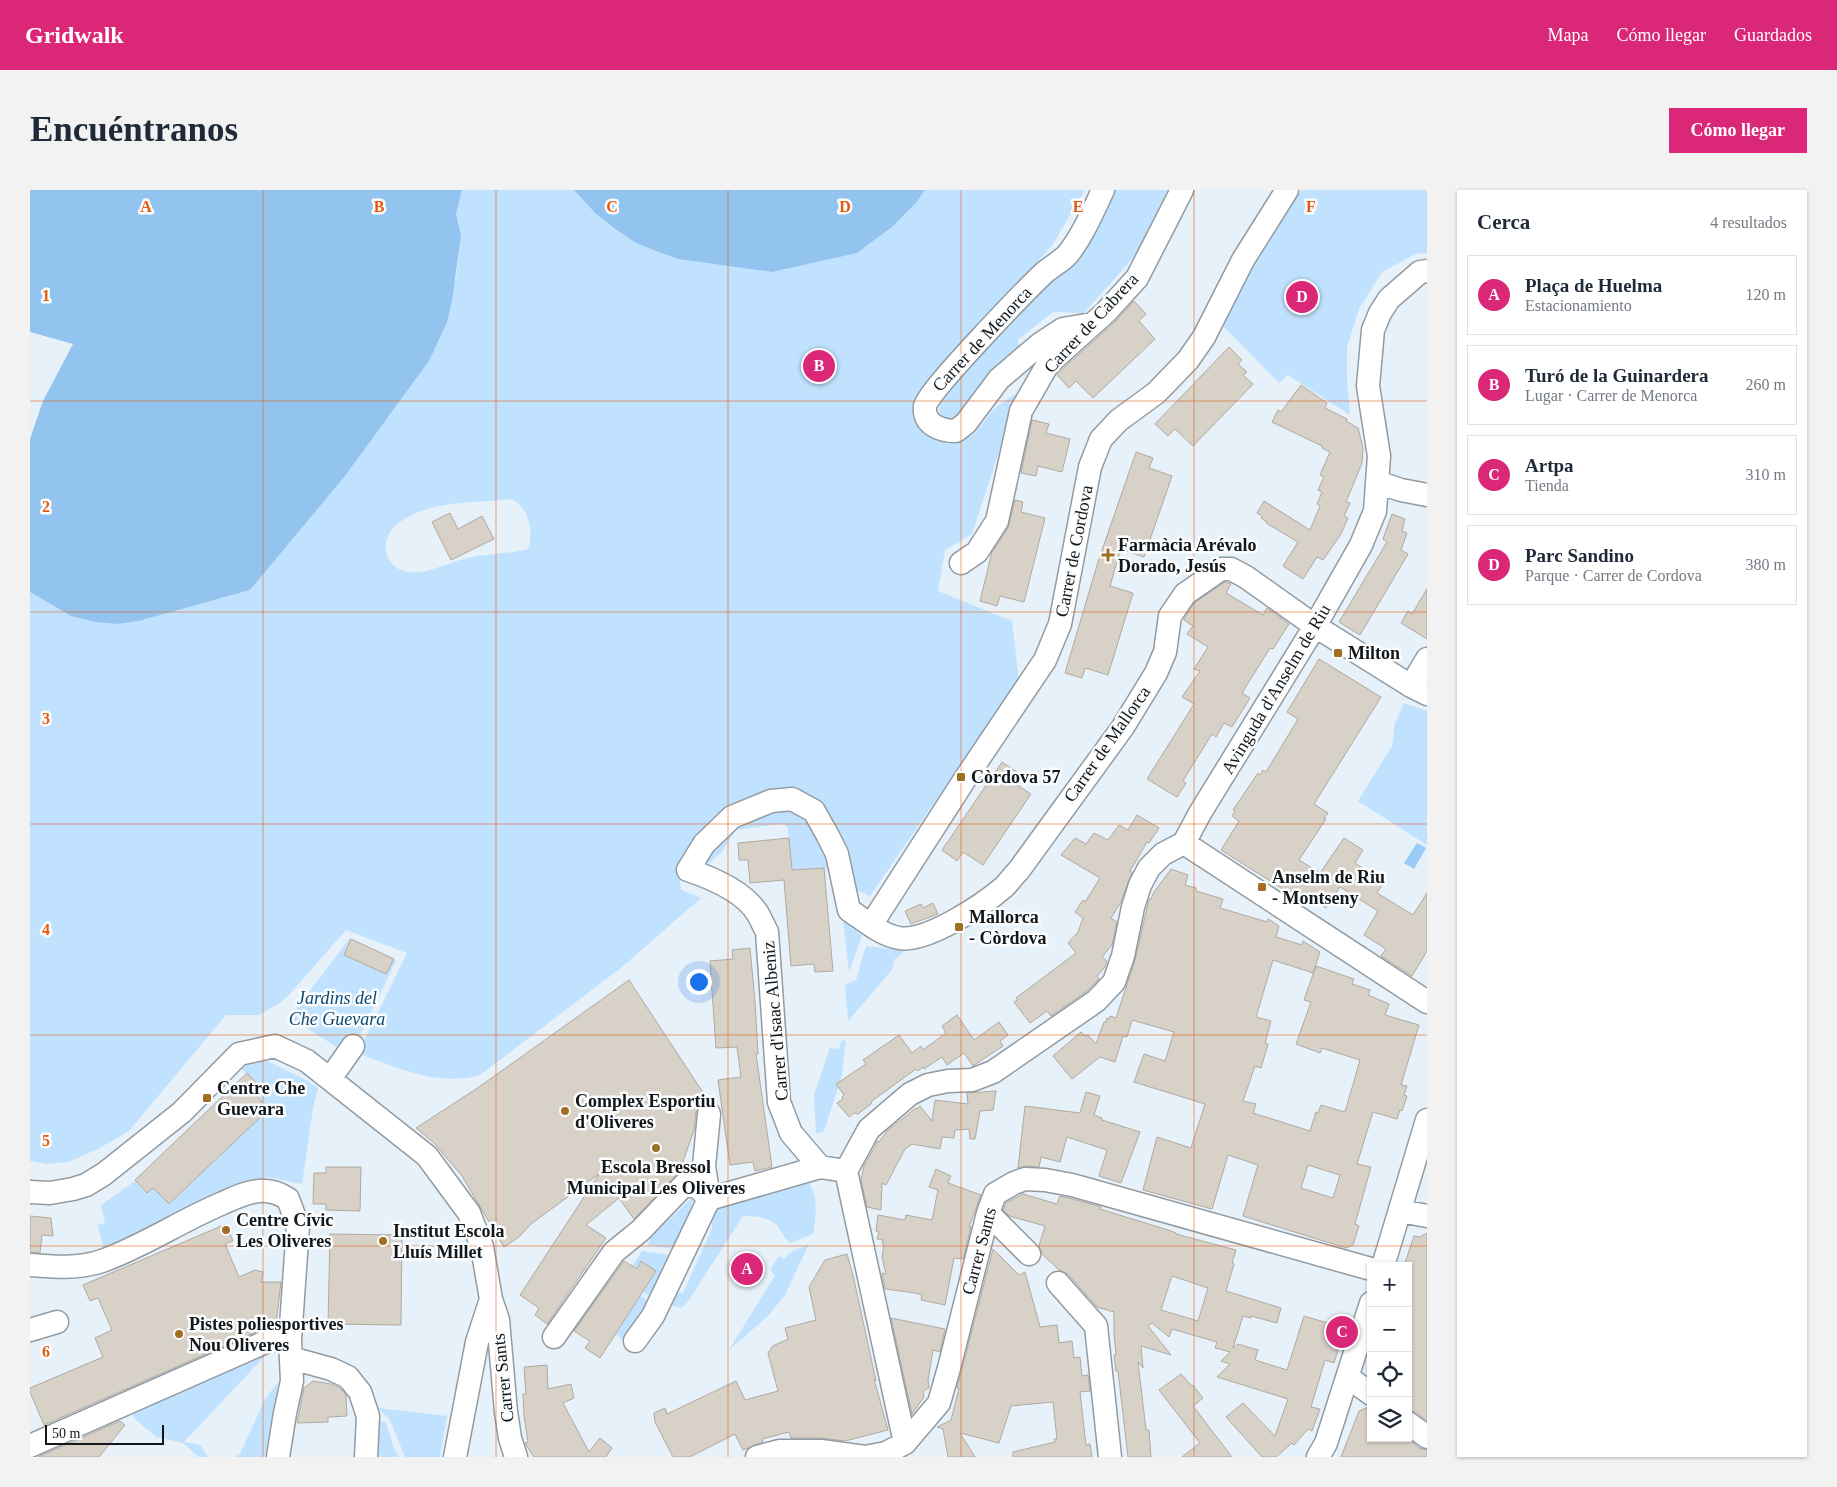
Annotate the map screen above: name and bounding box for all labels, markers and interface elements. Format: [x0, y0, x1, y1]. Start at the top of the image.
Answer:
text: Gridwalk [25, 22, 124, 48]
text: Mapa [1548, 25, 1589, 45]
text: Cómo llegar [1617, 25, 1706, 45]
text: Guardados [1734, 25, 1812, 45]
button: Cómo llegar [1669, 108, 1807, 153]
text: Encuéntranos [30, 110, 238, 149]
text: A [140, 198, 152, 215]
text: B [374, 198, 385, 215]
text: C [606, 198, 618, 215]
text: D [839, 198, 851, 215]
text: E [1073, 198, 1083, 215]
text: F [1306, 198, 1316, 215]
text: Cerca [1477, 210, 1530, 234]
text: 4 resultados [1710, 214, 1787, 231]
street label: Carrer de Cabrera [1040, 269, 1142, 377]
text: Plaça de Huelma [1525, 275, 1662, 296]
pin: D [1286, 278, 1318, 316]
street label: Carrer de Menorca [928, 282, 1036, 396]
text: A [1488, 286, 1500, 303]
text: 120 m [1746, 286, 1786, 303]
text: 1 [42, 287, 50, 304]
text: Estacionamiento [1525, 297, 1632, 314]
pin: B [803, 347, 835, 385]
text: Turó de la Guinardera [1525, 365, 1709, 386]
text: B [1489, 376, 1499, 393]
text: 260 m [1746, 376, 1786, 393]
text: Lugar · Carrer de Menorca [1525, 387, 1697, 404]
text: Artpa [1525, 455, 1574, 476]
text: C [1488, 466, 1500, 483]
text: 310 m [1746, 466, 1786, 483]
text: Tienda [1525, 477, 1569, 494]
street label: Carrer de Cordova [1051, 483, 1097, 619]
text: 2 [42, 498, 50, 515]
place label: Farmàcia Arévalo Dorado, Jesús [1118, 535, 1256, 576]
text: Parc Sandino [1525, 545, 1634, 566]
marker: Farmàcia Arévalo Dorado, Jesús [1102, 549, 1114, 561]
text: D [1488, 556, 1500, 573]
text: 380 m [1746, 556, 1786, 573]
text: Parque · Carrer de Cordova [1525, 567, 1702, 584]
street label: Avinguda d'Anselm de Riu [1217, 601, 1335, 777]
place label: Milton [1348, 643, 1400, 663]
marker: Milton [1332, 647, 1344, 659]
street label: Carrer de Mallorca [1060, 682, 1154, 806]
text: 3 [42, 710, 50, 727]
place label: Còrdova 57 [971, 767, 1061, 787]
marker: Còrdova 57 [955, 771, 967, 783]
place label: Anselm de Riu - Montseny [1272, 867, 1385, 908]
marker: Anselm de Riu - Montseny [1256, 881, 1268, 893]
place label: Mallorca - Còrdova [969, 907, 1047, 948]
text: 4 [42, 921, 50, 938]
marker: Mallorca - Còrdova [953, 921, 965, 933]
street label: Carrer d'Isaac Albeniz [758, 940, 792, 1102]
your location [686, 969, 712, 995]
park label: Jardins del Che Guevara [289, 988, 385, 1029]
place label: Centre Che Guevara [217, 1078, 305, 1119]
place label: Complex Esportiu d'Oliveres [575, 1091, 716, 1132]
marker: Centre Che Guevara [201, 1092, 213, 1104]
marker: Complex Esportiu d'Oliveres [559, 1105, 571, 1117]
text: 5 [42, 1132, 50, 1149]
marker: Escola Bressol Municipal Les Oliveres [650, 1142, 662, 1154]
place label: Escola Bressol Municipal Les Oliveres [567, 1157, 745, 1198]
street label: Carrer Sants [958, 1205, 1000, 1297]
place label: Centre Cívic Les Oliveres [236, 1210, 333, 1251]
place label: Institut Escola Lluís Millet [393, 1221, 505, 1262]
marker: Centre Cívic Les Oliveres [220, 1224, 232, 1236]
marker: Institut Escola Lluís Millet [377, 1235, 389, 1247]
pin: A [731, 1250, 763, 1288]
map controls [1367, 1262, 1412, 1442]
button: + [1367, 1262, 1412, 1307]
button: − [1367, 1307, 1412, 1352]
pin: C [1326, 1313, 1358, 1351]
place label: Pistes poliesportives Nou Oliveres [189, 1314, 344, 1355]
marker: Pistes poliesportives Nou Oliveres [173, 1328, 185, 1340]
street label: Carrer Sants [488, 1332, 518, 1424]
text: 6 [42, 1343, 50, 1360]
button: locate [1367, 1352, 1412, 1397]
button: layers [1367, 1397, 1412, 1442]
scale bar [45, 1422, 164, 1445]
text: 50 m [52, 1426, 80, 1441]

